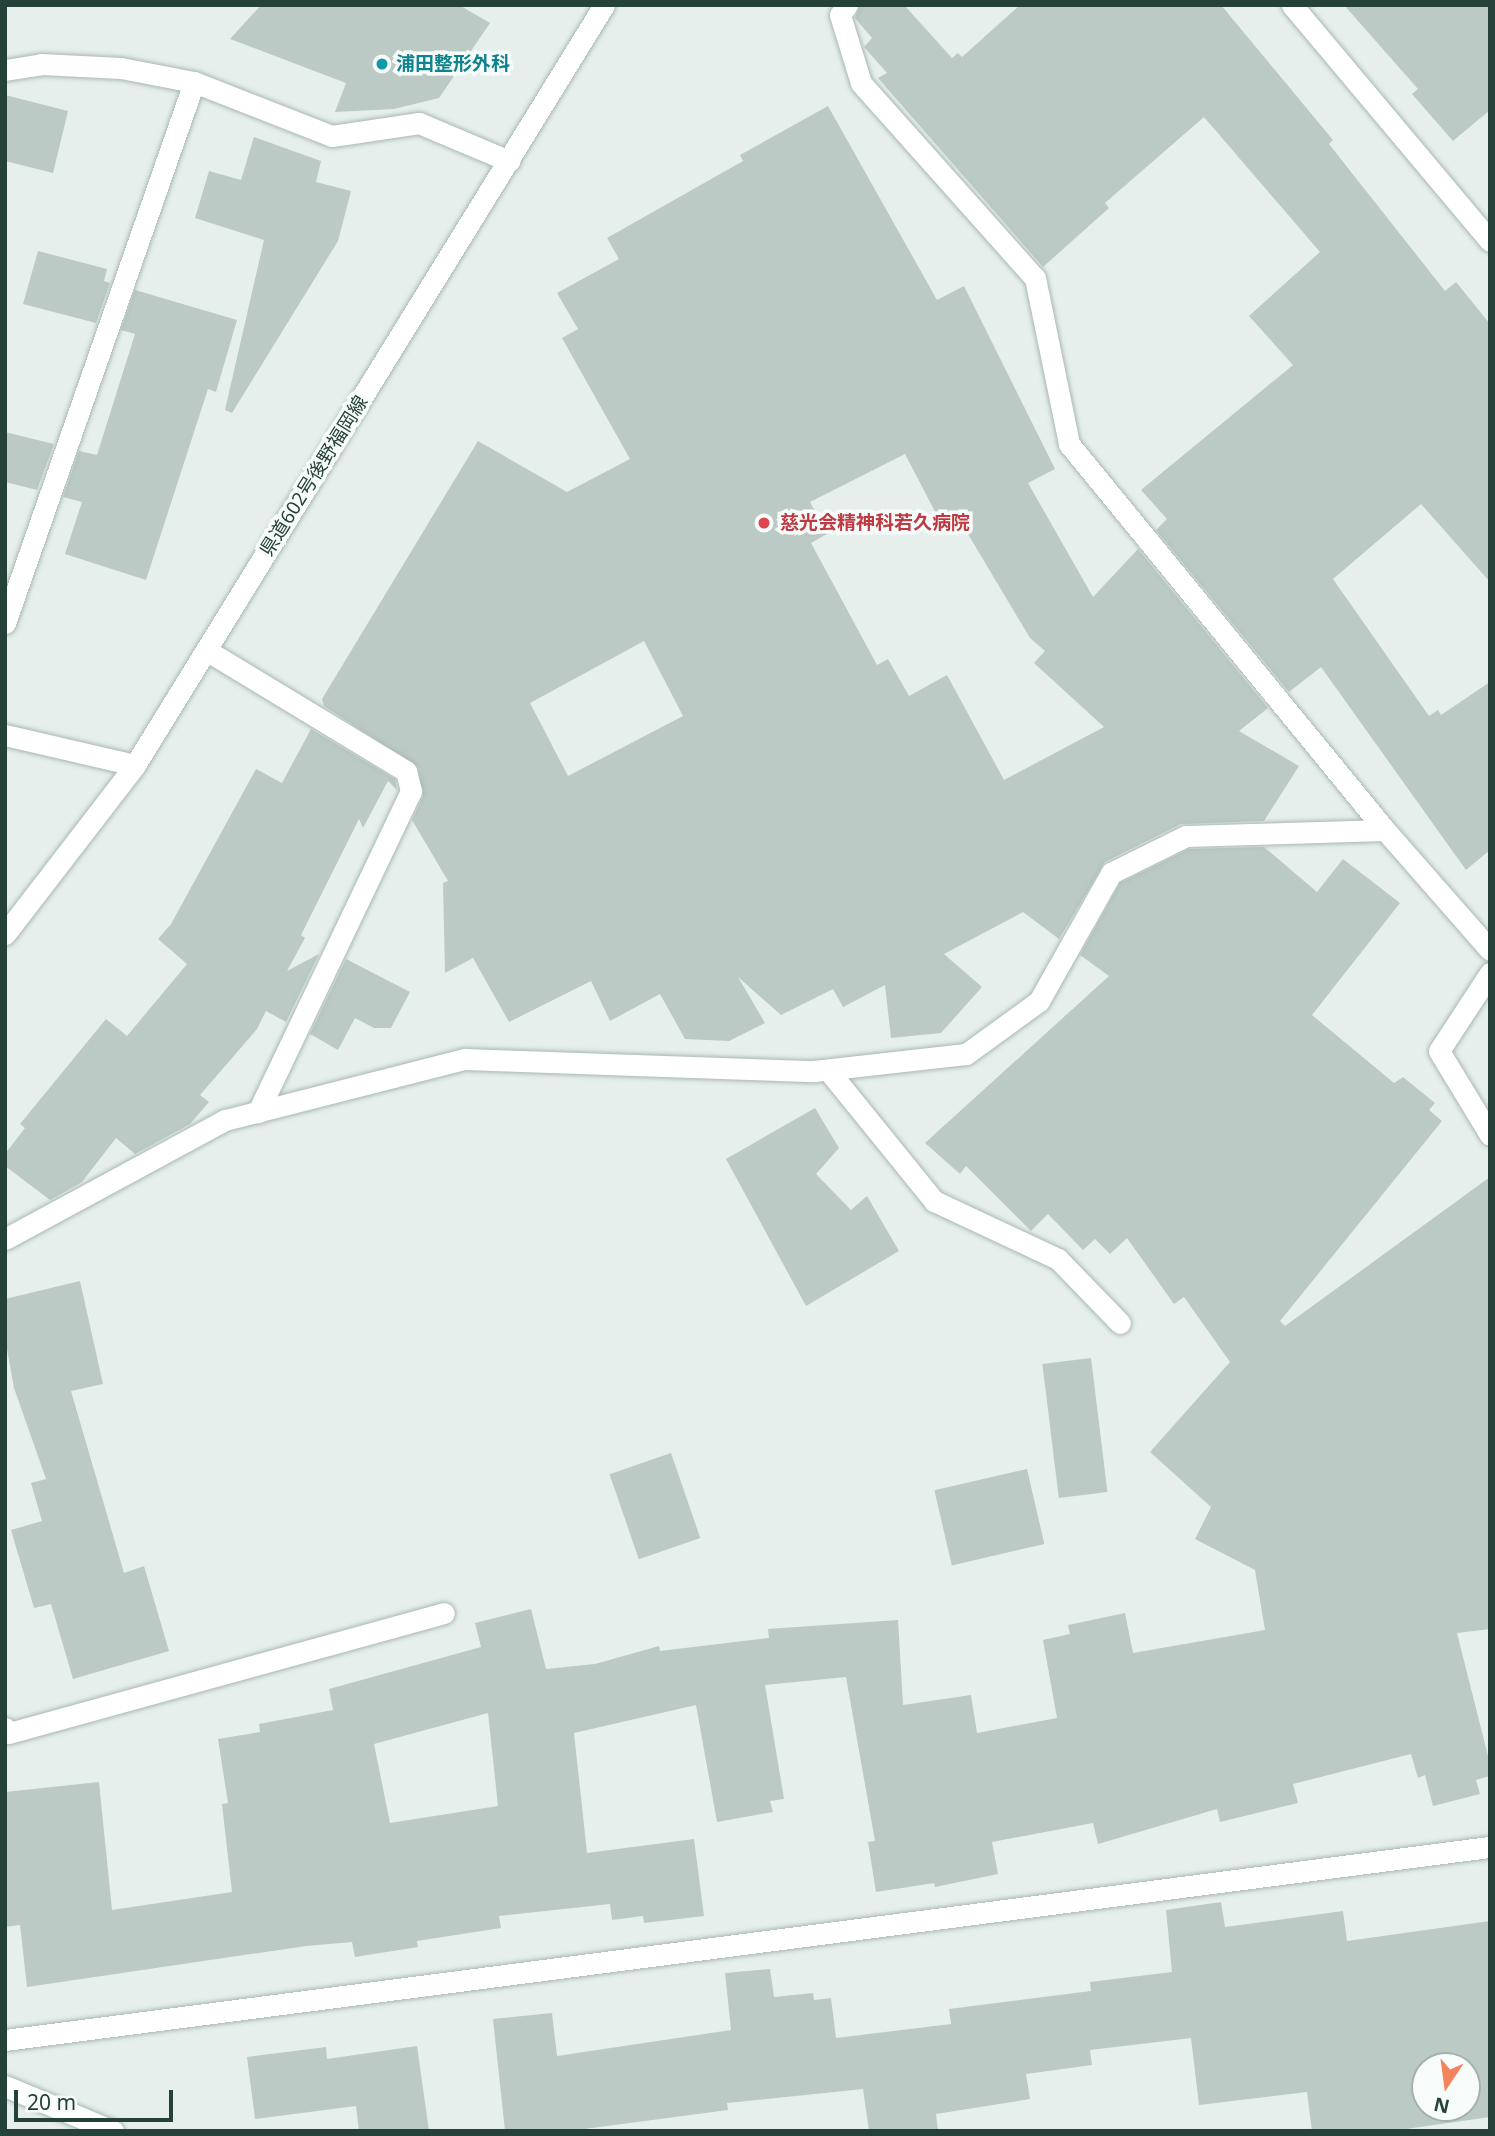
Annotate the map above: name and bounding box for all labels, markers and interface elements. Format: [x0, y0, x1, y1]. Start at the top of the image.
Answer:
place label: 浦田整形外科 [396, 53, 510, 75]
marker: 浦田整形外科 [374, 56, 390, 72]
street label: 県道602号後野福岡線 [255, 392, 373, 560]
place label: 慈光会精神科若久病院 [780, 512, 970, 534]
marker: 慈光会精神科若久病院 [754, 513, 774, 533]
north arrow [1411, 2052, 1481, 2122]
scale bar [18, 2076, 177, 2120]
text: 20 m [27, 2088, 76, 2116]
text: N [1431, 2091, 1452, 2120]

